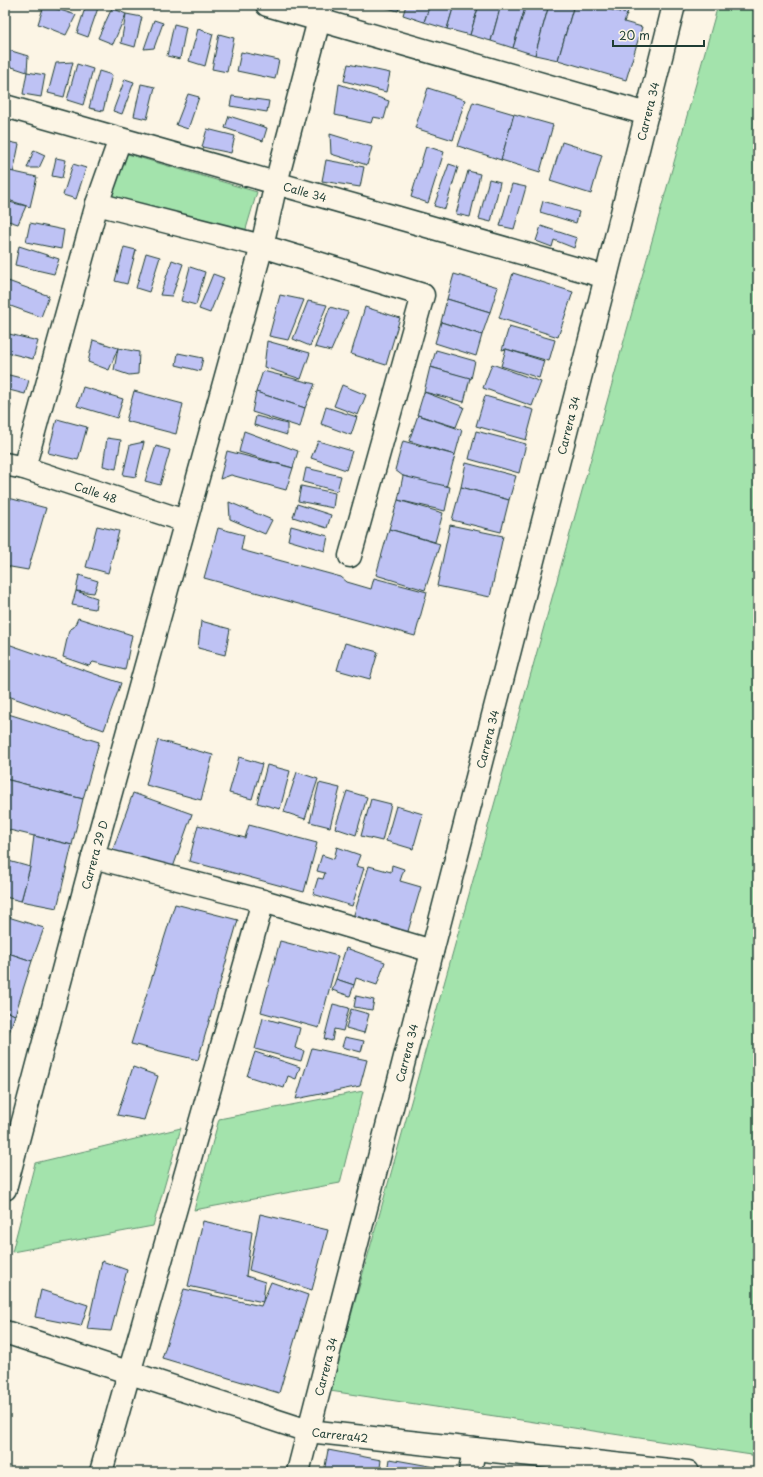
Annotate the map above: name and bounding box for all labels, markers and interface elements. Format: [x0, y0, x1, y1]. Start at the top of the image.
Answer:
scale bar [613, 22, 704, 48]
text: 20 m [619, 26, 650, 44]
street label: Carrera 34 [632, 80, 663, 142]
street label: Calle 34 [281, 177, 329, 206]
street label: Carrera 34 [552, 394, 584, 456]
street label: Calle 48 [72, 477, 120, 507]
street label: Carrera 34 [471, 708, 503, 770]
street label: Carrera 29 D [76, 818, 111, 891]
street label: Carrera 34 [390, 1022, 422, 1084]
street label: Carrera 34 [309, 1335, 341, 1398]
street label: Carrera42 [311, 1423, 369, 1446]

